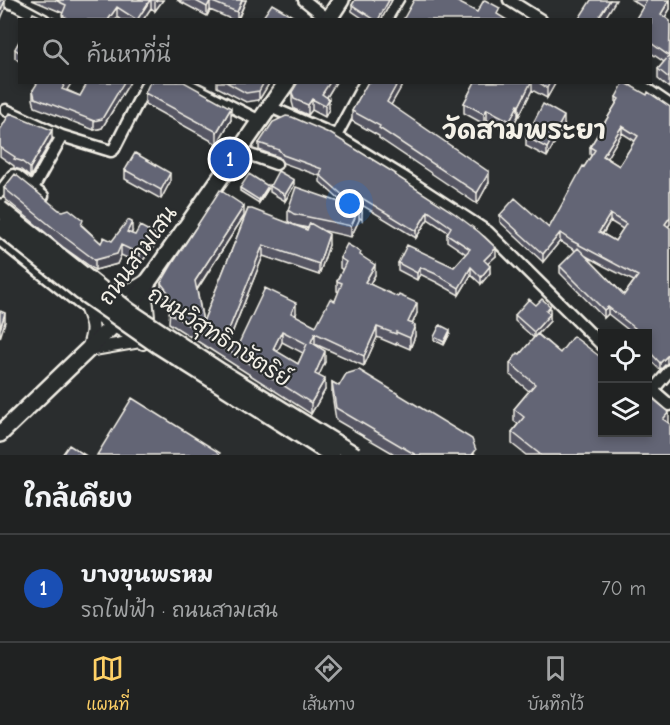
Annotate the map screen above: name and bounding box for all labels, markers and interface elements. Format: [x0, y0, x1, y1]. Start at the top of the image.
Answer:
search box [18, 18, 652, 84]
icon: search [39, 35, 72, 68]
text: ค้นหาที่นี่ [87, 42, 171, 68]
district label: วัดสามพระยา [442, 114, 606, 146]
pin: 1 [210, 136, 250, 182]
your location [335, 189, 364, 218]
street label: ถนนสามเสน [93, 201, 183, 310]
street label: ถนนวิสุทธิกษัตริย์ [141, 279, 297, 395]
map controls [598, 329, 652, 437]
button: locate [598, 329, 652, 383]
button: layers [598, 383, 652, 437]
text: ใกล้เคียง [24, 484, 132, 514]
text: บางขุนพรหม [81, 562, 213, 588]
text: 1 [40, 577, 47, 600]
text: 70 m [601, 577, 646, 600]
text: รถไฟฟ้า · ถนนสามเสน [81, 599, 278, 622]
tab: แผนที่ [86, 652, 129, 716]
tab: เส้นทาง [302, 652, 355, 716]
tab: บันทึกไว้ [527, 652, 584, 716]

